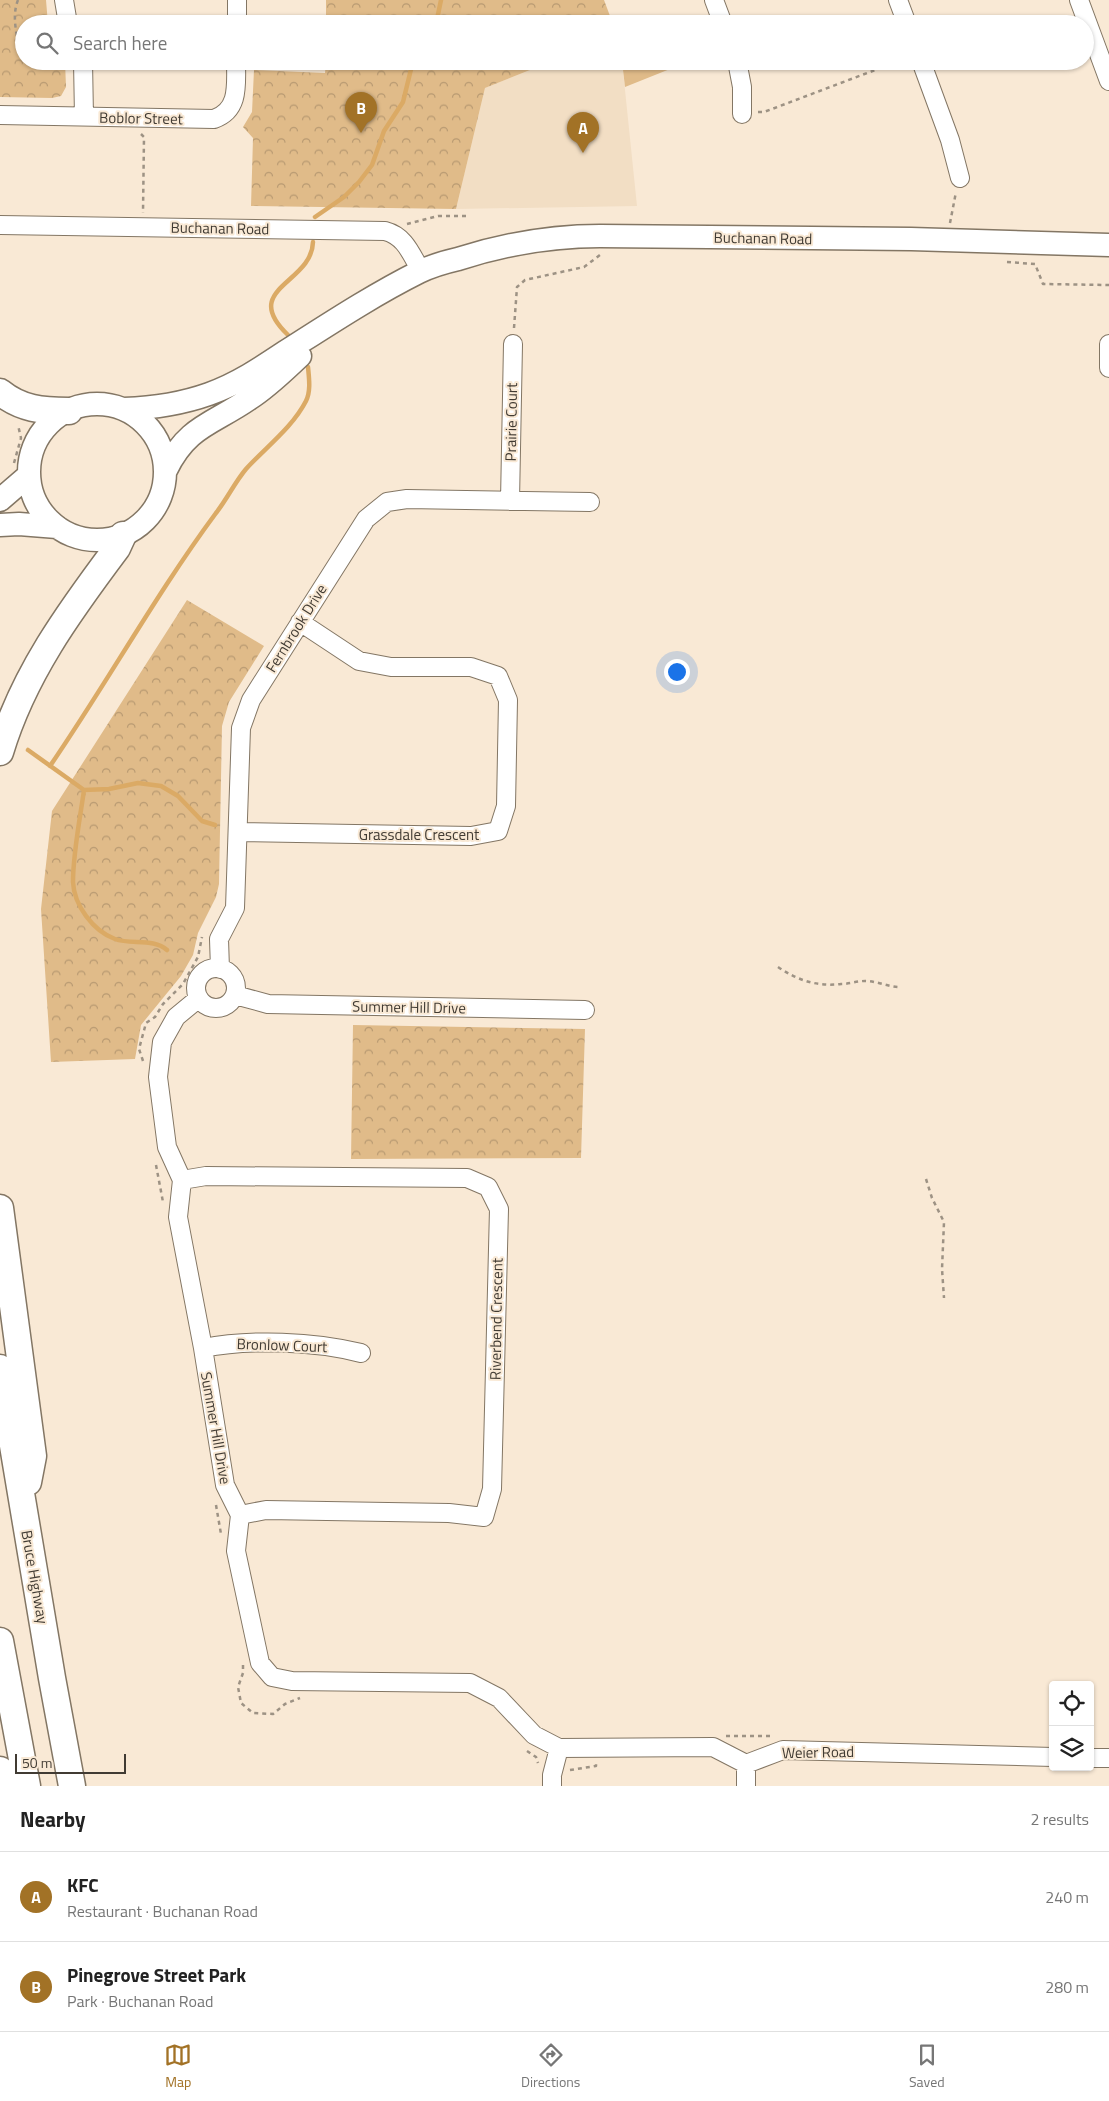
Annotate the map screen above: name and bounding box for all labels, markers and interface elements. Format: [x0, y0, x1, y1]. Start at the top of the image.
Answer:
search box [15, 15, 1094, 70]
text: Search here [73, 28, 167, 57]
icon: search [33, 29, 61, 57]
pin: B [345, 92, 377, 133]
street label: Boblor Street [99, 106, 184, 130]
pin: A [567, 112, 599, 153]
street label: Buchanan Road [170, 216, 270, 240]
street label: Buchanan Road [713, 226, 813, 250]
street label: Prairie Court [499, 382, 523, 461]
street label: Fernbrook Drive [260, 579, 332, 677]
your location [664, 659, 690, 685]
street label: Grassdale Crescent [359, 823, 480, 846]
street label: Summer Hill Drive [352, 995, 466, 1019]
street label: Riverbend Crescent [483, 1257, 509, 1380]
street label: Bronlow Court [236, 1332, 328, 1358]
street label: Summer Hill Drive [195, 1370, 237, 1486]
street label: Bruce Highway [15, 1528, 55, 1626]
map controls [1049, 1681, 1094, 1771]
button: locate [1049, 1681, 1094, 1726]
button: layers [1049, 1726, 1094, 1771]
street label: Weier Road [782, 1740, 854, 1764]
scale bar [15, 1751, 126, 1774]
text: 50 m [22, 1752, 52, 1773]
text: Nearby [20, 1803, 85, 1835]
text: 2 results [1030, 1807, 1089, 1831]
text: KFC [67, 1870, 99, 1899]
text: A [31, 1885, 41, 1909]
text: 240 m [1045, 1885, 1089, 1909]
text: Restaurant · Buchanan Road [67, 1899, 258, 1923]
text: Pinegrove Street Park [67, 1960, 246, 1989]
text: B [31, 1975, 41, 1999]
text: 280 m [1045, 1975, 1089, 1999]
text: Park · Buchanan Road [67, 1989, 213, 2013]
tab: Map [164, 2041, 192, 2092]
tab: Directions [521, 2041, 580, 2092]
tab: Saved [909, 2041, 945, 2092]

